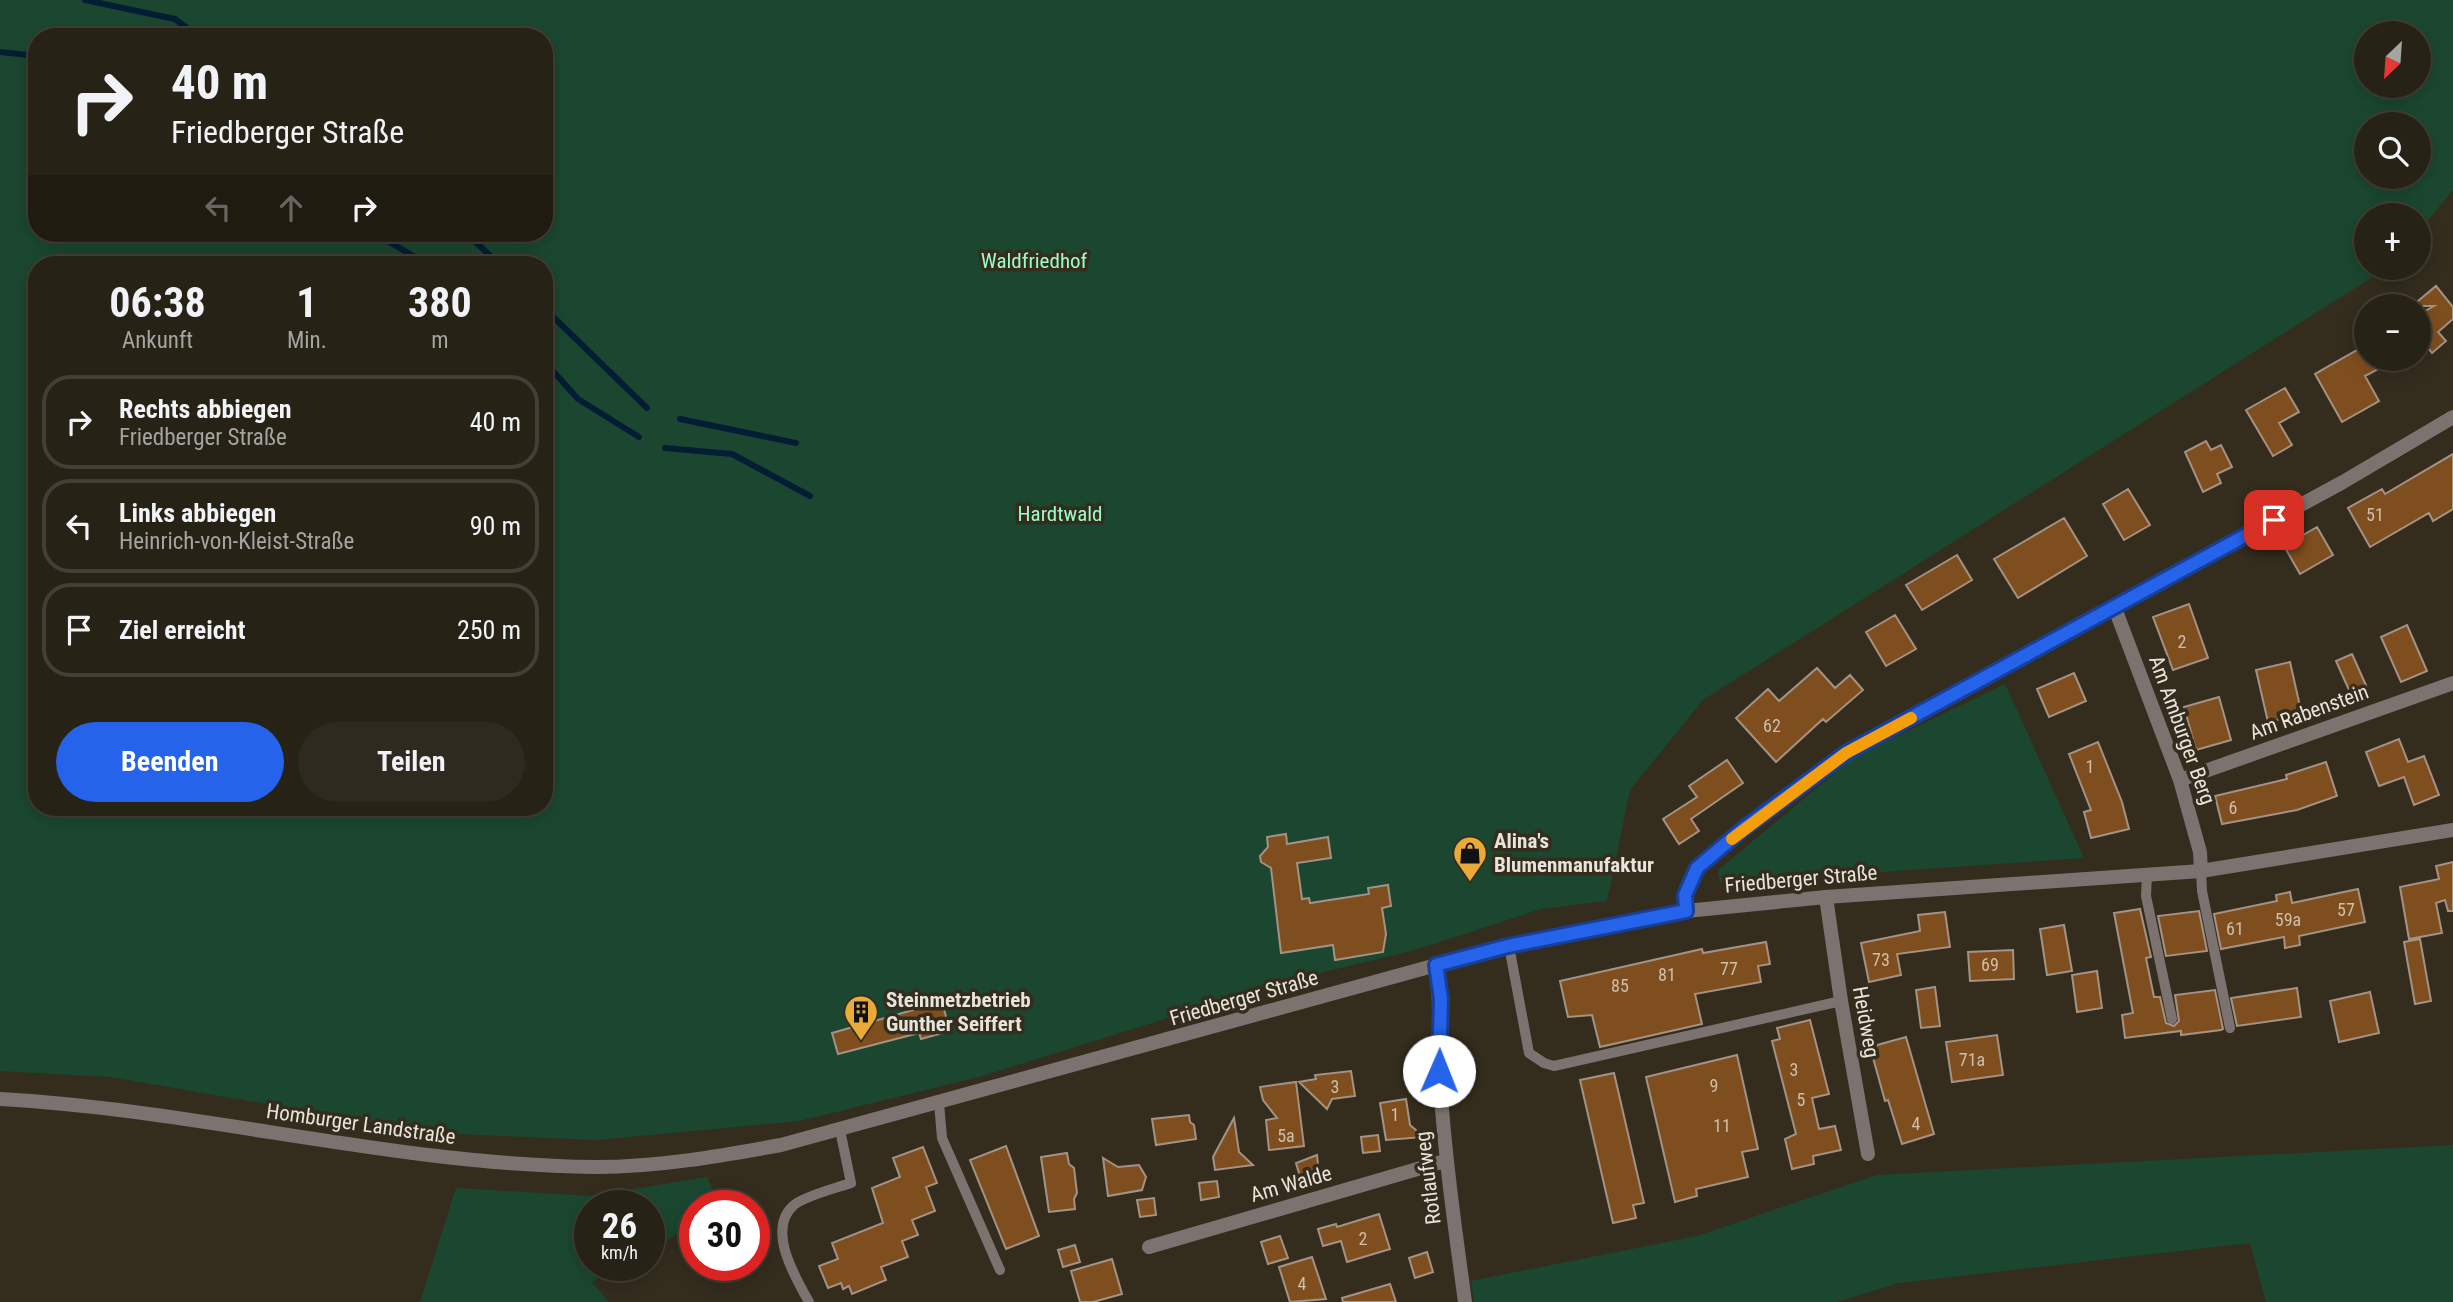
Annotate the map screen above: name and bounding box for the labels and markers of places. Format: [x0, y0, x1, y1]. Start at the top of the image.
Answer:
pin [2244, 490, 2304, 550]
place label: Alina's Blumenmanufaktur [1494, 829, 1654, 877]
shop icon: Alina's Blumenmanufaktur [1451, 834, 1489, 883]
place label: Steinmetzbetrieb Gunther Seiffert [886, 988, 1031, 1036]
building icon: Steinmetzbetrieb Gunther Seiffert [842, 993, 880, 1042]

